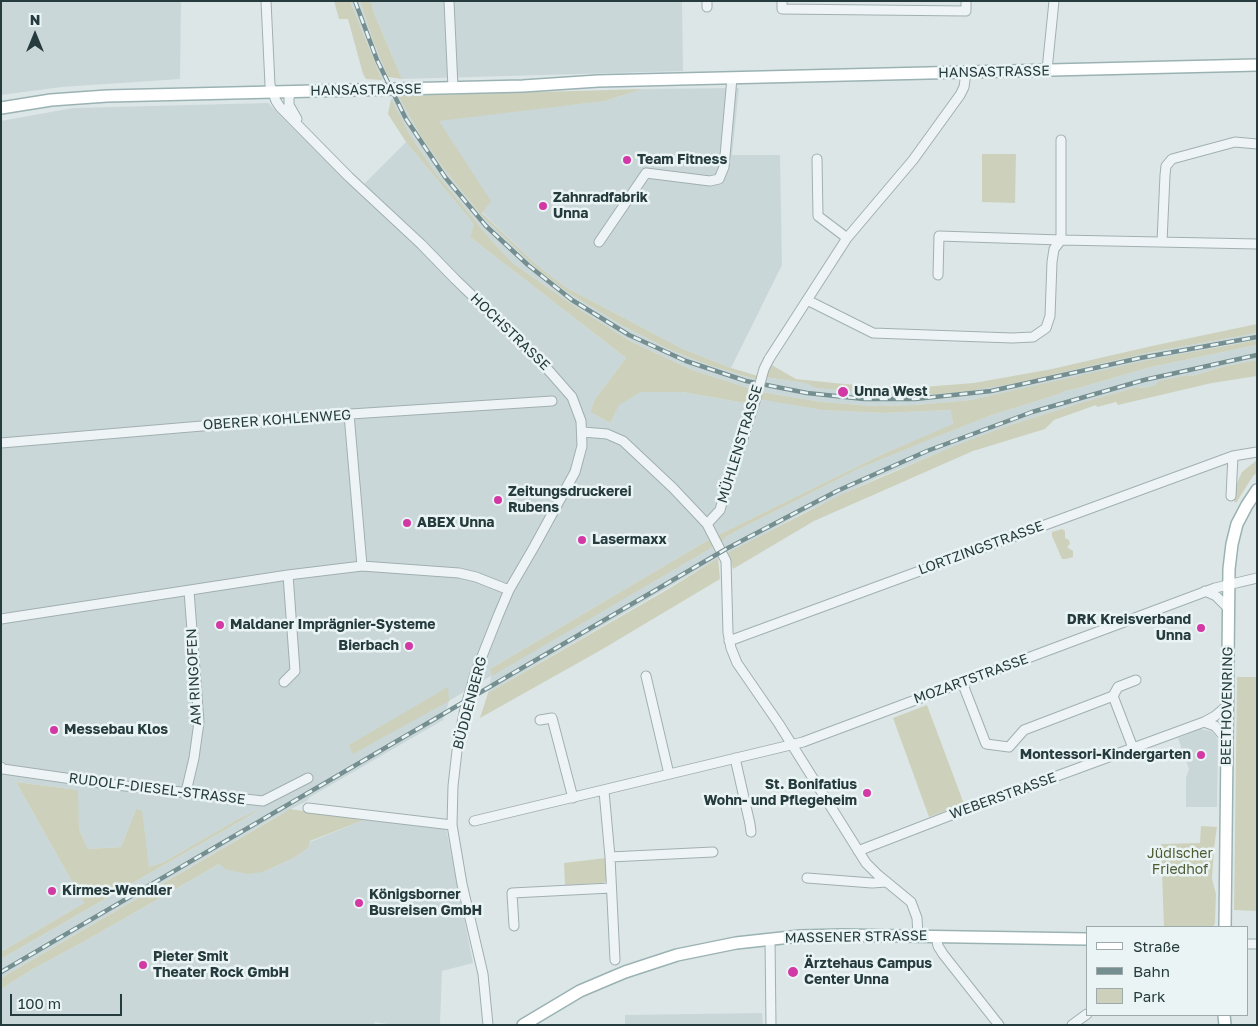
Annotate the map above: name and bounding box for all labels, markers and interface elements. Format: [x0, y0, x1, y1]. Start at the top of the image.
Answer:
north arrow [10, 10, 60, 60]
text: N [30, 11, 40, 28]
street label: HANSASTRASSE [938, 63, 1050, 81]
street label: HANSASTRASSE [310, 81, 422, 99]
place label: Team Fitness [637, 152, 727, 168]
marker: Team Fitness [621, 154, 633, 166]
place label: Zahnradfabrik Unna [553, 190, 648, 222]
marker: Zahnradfabrik Unna [537, 200, 549, 212]
street label: HOCHSTRASSE [467, 290, 553, 374]
street label: MÜHLENSTRASSE [714, 383, 766, 505]
place label: Unna West [854, 384, 928, 400]
marker: Unna West [836, 385, 850, 399]
street label: OBERER KOHLENWEG [202, 406, 352, 434]
place label: Zeitungsdruckerei Rubens [508, 484, 632, 516]
marker: Zeitungsdruckerei Rubens [492, 494, 504, 506]
place label: ABEX Unna [417, 515, 494, 531]
marker: ABEX Unna [401, 517, 413, 529]
street label: LORTZINGSTRASSE [916, 518, 1046, 578]
place label: Lasermaxx [592, 532, 667, 548]
marker: Lasermaxx [576, 534, 588, 546]
place label: DRK Kreisverband Unna [1067, 612, 1191, 644]
place label: Maldaner Imprägnier-Systeme [230, 617, 435, 633]
marker: Maldaner Imprägnier-Systeme [214, 619, 226, 631]
marker: DRK Kreisverband Unna [1195, 622, 1207, 634]
street label: AM RINGOFEN [183, 628, 205, 726]
place label: Bierbach [338, 638, 399, 654]
marker: Bierbach [403, 640, 415, 652]
street label: BEETHOVENRING [1218, 646, 1236, 766]
street label: MOZARTSTRASSE [911, 650, 1031, 708]
street label: BÜDDENBERG [450, 655, 490, 751]
place label: Messebau Klos [64, 722, 168, 738]
marker: Messebau Klos [48, 724, 60, 736]
place label: Montessori-Kindergarten [1020, 747, 1191, 763]
marker: Montessori-Kindergarten [1195, 749, 1207, 761]
street label: WEBERSTRASSE [947, 769, 1059, 823]
street label: RUDOLF-DIESEL-STRASSE [68, 770, 246, 808]
place label: St. Bonifatius Wohn- und Pflegeheim [703, 777, 857, 810]
marker: St. Bonifatius Wohn- und Pflegeheim [861, 787, 873, 799]
park label: Jüdischer Friedhof [1147, 846, 1213, 879]
place label: Kirmes-Wendler [62, 883, 172, 899]
marker: Kirmes-Wendler [46, 885, 58, 897]
place label: Königsborner Busreisen GmbH [369, 887, 482, 920]
marker: Königsborner Busreisen GmbH [353, 897, 365, 909]
legend [1086, 926, 1248, 1016]
street label: MASSENER STRASSE [785, 927, 927, 947]
text: Straße [1133, 937, 1180, 955]
place label: Pieter Smit Theater Rock GmbH [153, 949, 289, 982]
place label: Ärztehaus Campus Center Unna [804, 956, 932, 989]
marker: Pieter Smit Theater Rock GmbH [137, 959, 149, 971]
text: Bahn [1133, 962, 1170, 980]
marker: Ärztehaus Campus Center Unna [786, 965, 800, 979]
scale bar [12, 984, 125, 1016]
text: Park [1133, 987, 1165, 1005]
text: 100 m [18, 994, 61, 1012]

